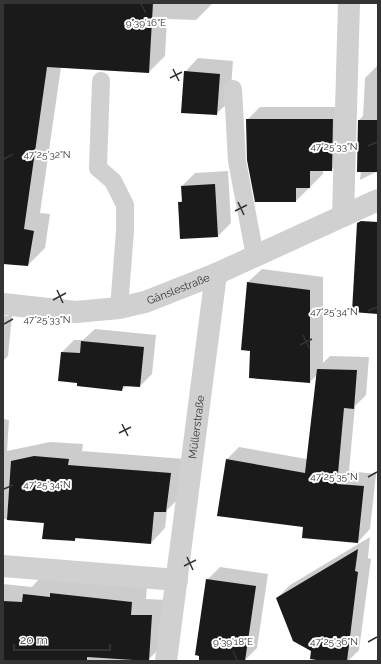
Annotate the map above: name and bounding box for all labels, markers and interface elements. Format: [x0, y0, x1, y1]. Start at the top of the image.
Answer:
text: 9°39'16"E [126, 17, 166, 28]
text: 47°25'33"N [310, 141, 358, 152]
text: 47°25'32"N [23, 149, 71, 160]
street label: Gänslestraße [145, 271, 212, 308]
text: 47°25'34"N [310, 306, 358, 317]
text: 47°25'33"N [23, 314, 71, 325]
street label: Müllerstraße [186, 394, 207, 460]
text: 47°25'35"N [310, 471, 358, 482]
text: 47°25'34"N [23, 479, 71, 490]
scale bar [14, 626, 110, 652]
text: 20 m [20, 633, 48, 647]
text: 9°39'18"E [213, 636, 253, 647]
text: 47°25'36"N [310, 636, 358, 647]

